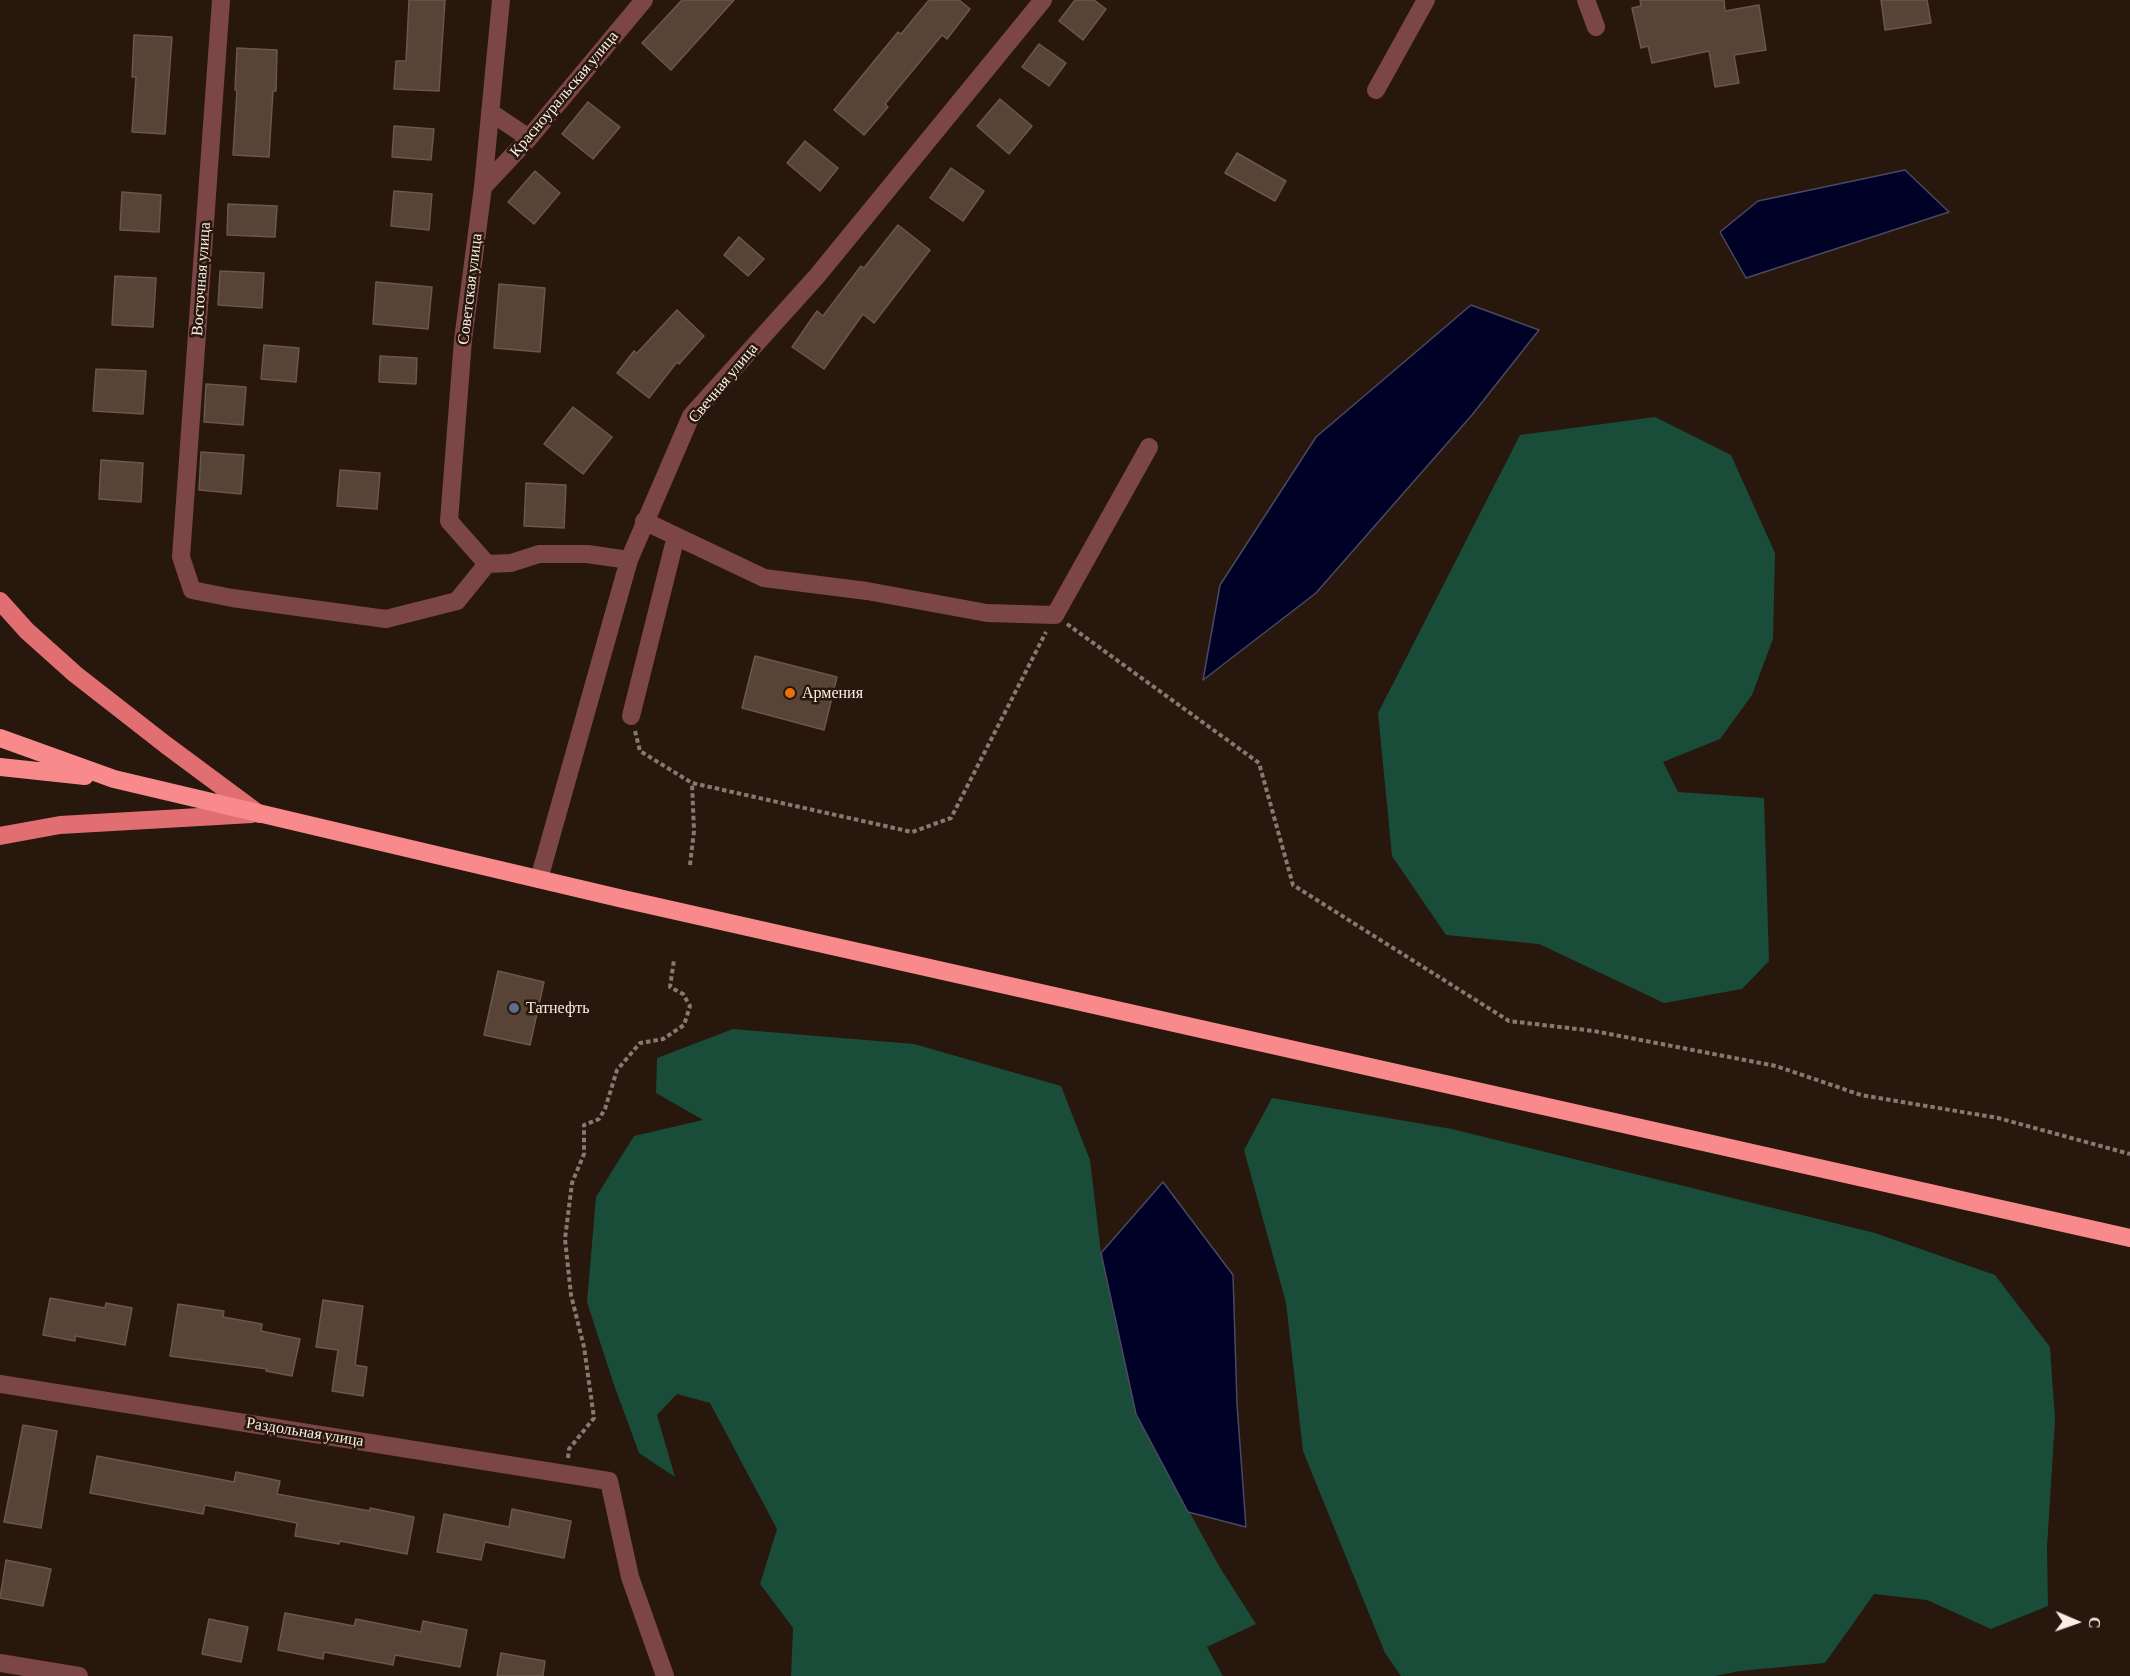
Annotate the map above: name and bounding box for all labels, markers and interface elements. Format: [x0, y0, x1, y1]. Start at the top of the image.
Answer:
street label: Красноуральская улица [506, 27, 622, 161]
street label: Восточная улица [187, 221, 215, 337]
street label: Советская улица [454, 232, 486, 346]
street label: Свечная улица [684, 339, 762, 427]
place label: Армения [802, 683, 863, 703]
marker: Армения [783, 686, 797, 700]
place label: Татнефть [526, 998, 590, 1018]
marker: Татнефть [507, 1001, 521, 1015]
street label: Раздольная улица [245, 1413, 365, 1451]
north arrow [2046, 1592, 2106, 1652]
text: С [2086, 1617, 2103, 1629]

